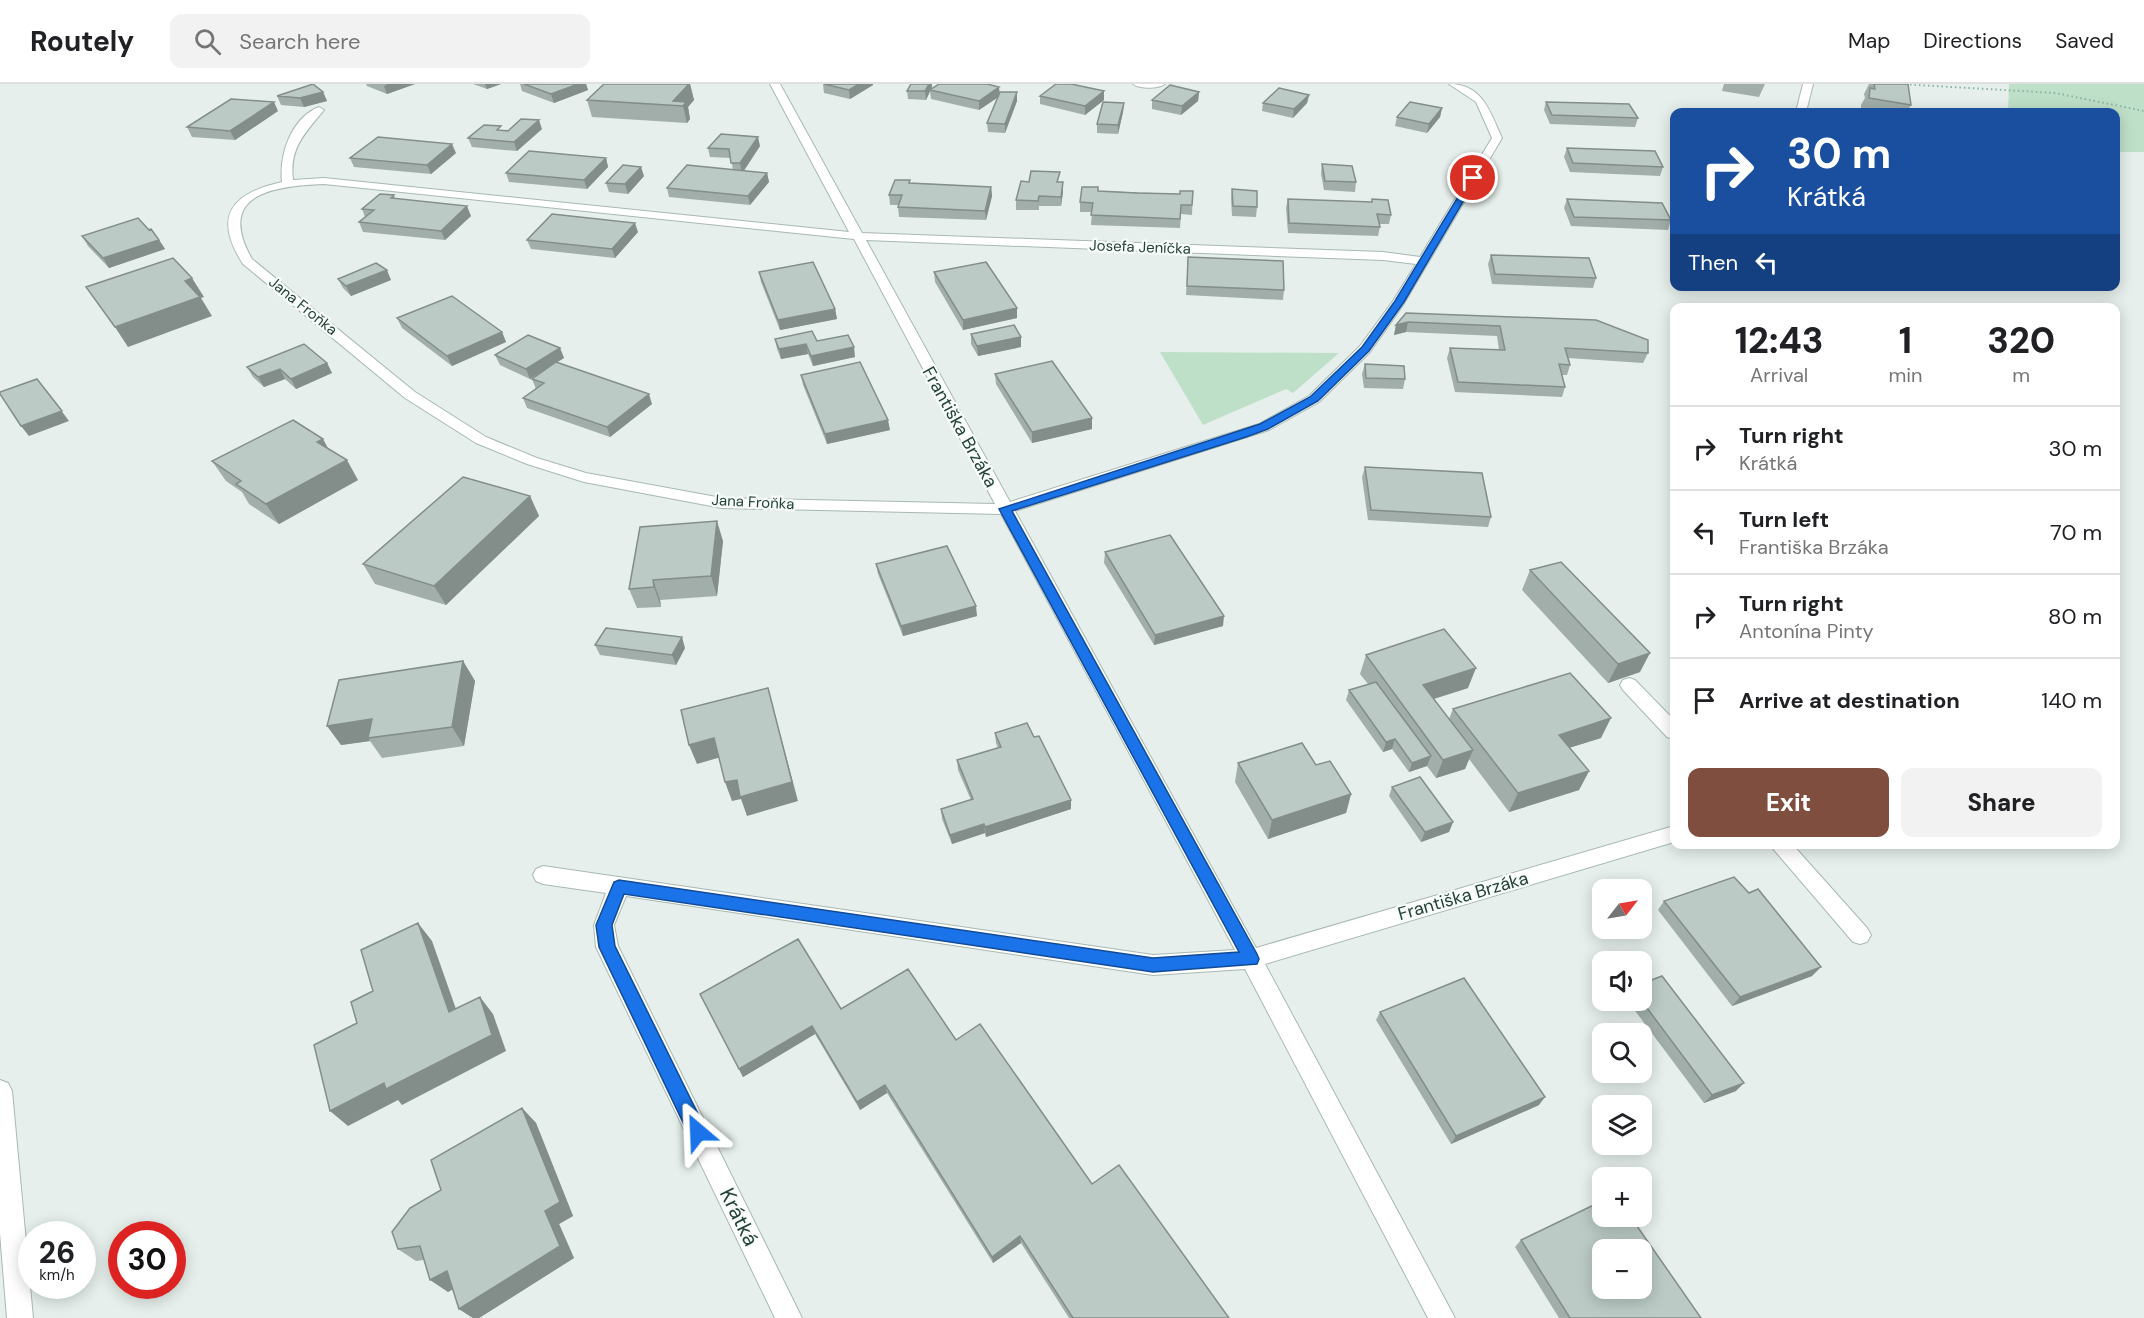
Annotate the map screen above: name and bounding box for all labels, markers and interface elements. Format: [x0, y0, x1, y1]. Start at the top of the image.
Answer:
search box [170, 14, 590, 68]
text: Routely [30, 23, 134, 60]
icon: search [191, 25, 224, 58]
text: Search here [239, 27, 361, 56]
text: Map [1848, 27, 1890, 55]
text: Directions [1923, 27, 2022, 55]
text: Saved [2055, 27, 2114, 55]
text: 30 m [1787, 126, 1891, 181]
icon: right [1688, 132, 1766, 210]
pin [1447, 152, 1498, 203]
icon: arrive [1456, 161, 1489, 194]
text: Krátká [1787, 179, 1866, 214]
street label: Josefa Jeníčka [1089, 235, 1191, 259]
icon: left [1750, 246, 1783, 279]
text: Then [1688, 248, 1738, 277]
street label: Jana Froňka [264, 272, 342, 340]
text: 12:43 [1735, 317, 1824, 364]
text: 1 [1899, 317, 1912, 364]
text: 320 [1987, 317, 2055, 364]
street label: Františka Brzáka [917, 362, 1003, 492]
text: Arrival [1750, 362, 1808, 388]
text: min [1888, 362, 1923, 388]
text: m [2012, 362, 2030, 388]
text: Turn right [1739, 421, 1844, 450]
icon: right [1688, 432, 1721, 465]
text: 30 m [2048, 434, 2102, 463]
text: Krátká [1739, 450, 1797, 476]
street label: Jana Froňka [711, 490, 795, 514]
text: Turn left [1739, 505, 1829, 534]
icon: left [1688, 516, 1721, 549]
text: 70 m [2050, 518, 2102, 547]
text: Františka Brzáka [1739, 534, 1889, 560]
text: Turn right [1739, 589, 1844, 618]
icon: right [1688, 600, 1721, 633]
text: 80 m [2048, 602, 2102, 631]
text: Antonína Pinty [1739, 618, 1874, 644]
icon: arrive [1688, 684, 1721, 717]
text: Arrive at destination [1739, 686, 1960, 715]
text: 140 m [2041, 686, 2102, 715]
button: Exit [1688, 768, 1889, 837]
button: Share [1901, 768, 2102, 837]
street label: Františka Brzáka [1395, 866, 1531, 926]
north arrow [1592, 879, 1652, 939]
map controls [1592, 879, 1652, 1299]
button: sound [1592, 951, 1652, 1011]
button: search [1592, 1023, 1652, 1083]
button: layers [1592, 1095, 1652, 1155]
position arrow [666, 1100, 730, 1164]
button: + [1592, 1167, 1652, 1227]
street label: Krátká [713, 1183, 765, 1251]
speed limit sign: 30 [108, 1221, 186, 1299]
text: 26 [39, 1233, 75, 1272]
button: − [1592, 1239, 1652, 1299]
text: km/h [39, 1265, 75, 1285]

